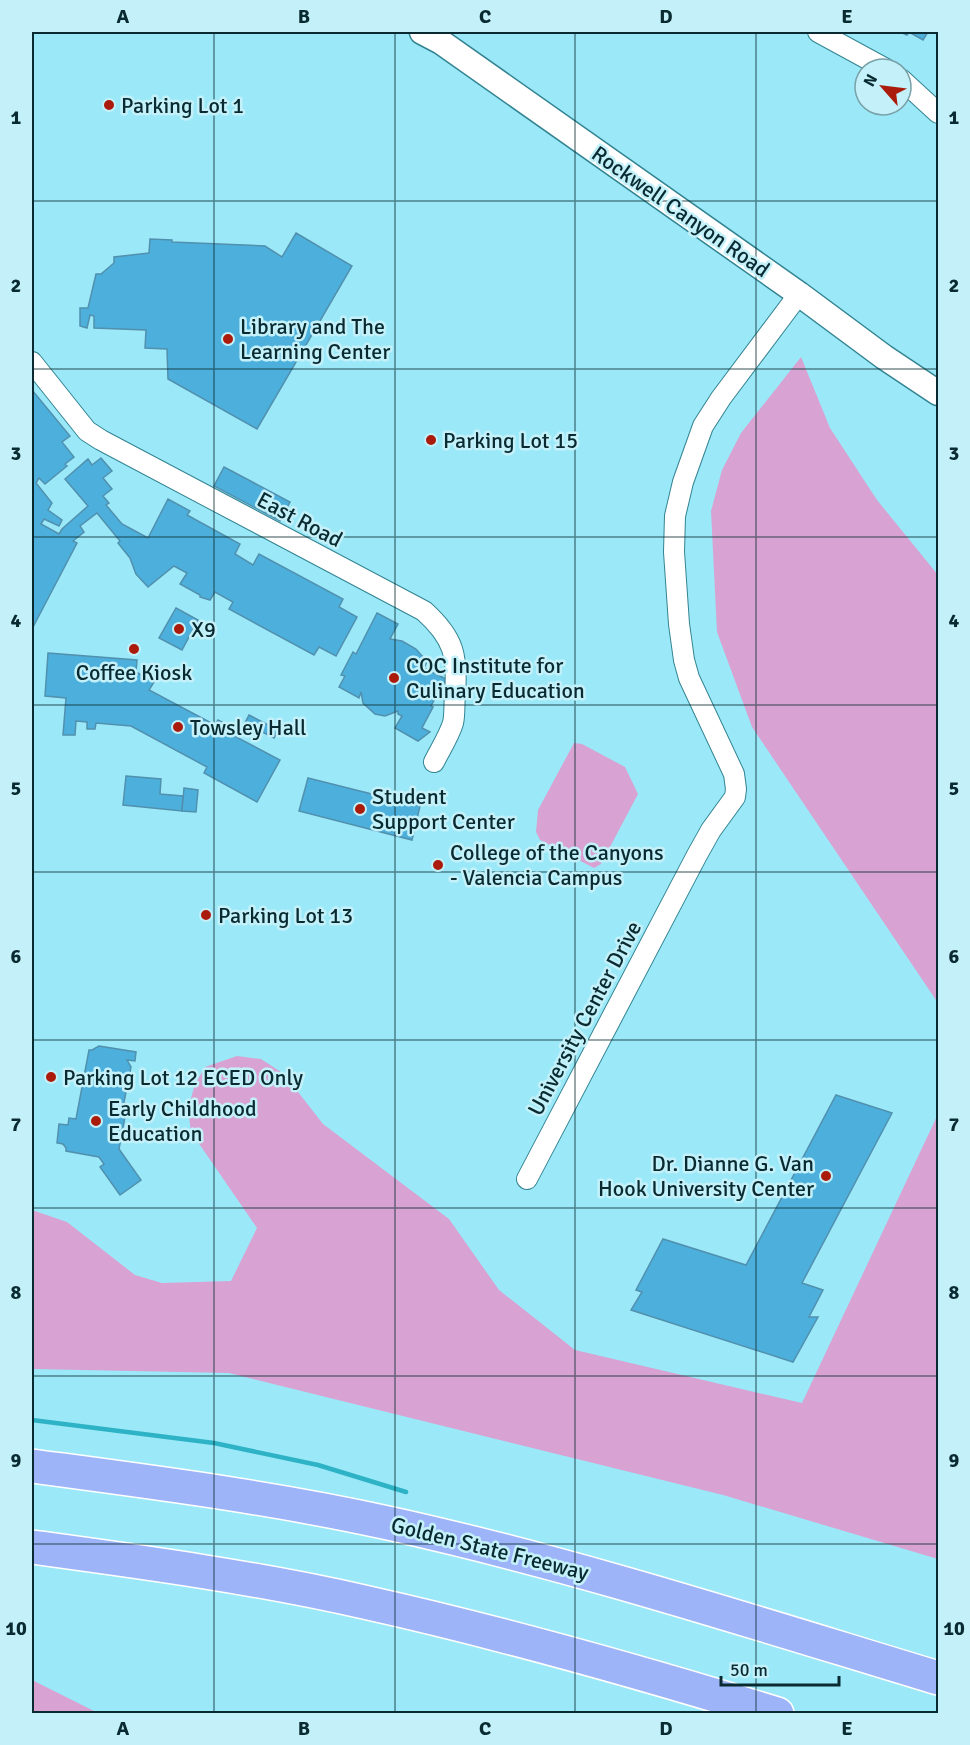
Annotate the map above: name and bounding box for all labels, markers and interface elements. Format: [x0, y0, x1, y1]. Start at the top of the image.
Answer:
text: A [117, 4, 130, 29]
text: B [298, 4, 310, 29]
text: C [479, 4, 491, 29]
text: D [659, 4, 673, 29]
text: E [841, 4, 853, 29]
north arrow [853, 57, 913, 117]
text: N [859, 71, 882, 90]
place label: Parking Lot 1 [121, 92, 244, 119]
marker: Parking Lot 1 [102, 98, 116, 112]
text: 1 [11, 105, 22, 130]
text: 1 [949, 105, 960, 130]
street label: Rockwell Canyon Road [586, 140, 775, 283]
text: 2 [11, 273, 21, 298]
text: 2 [949, 273, 959, 298]
place label: Library and The Learning Center [240, 313, 390, 365]
marker: Library and The Learning Center [221, 332, 235, 346]
place label: Parking Lot 15 [443, 427, 578, 454]
marker: Parking Lot 15 [424, 433, 438, 447]
text: 3 [11, 441, 21, 466]
text: 3 [949, 441, 959, 466]
street label: East Road [253, 486, 347, 553]
text: 4 [11, 608, 22, 633]
text: 4 [949, 608, 960, 633]
place label: X9 [191, 616, 216, 643]
marker: X9 [172, 622, 186, 636]
marker: Coffee Kiosk [127, 642, 141, 656]
place label: COC Institute for Culinary Education [406, 652, 585, 704]
place label: Coffee Kiosk [76, 659, 192, 686]
marker: COC Institute for Culinary Education [387, 671, 401, 685]
place label: Towsley Hall [190, 714, 307, 741]
marker: Towsley Hall [171, 720, 185, 734]
text: 5 [11, 776, 21, 801]
text: 5 [949, 776, 959, 801]
place label: Student Support Center [372, 783, 515, 835]
marker: Student Support Center [353, 802, 367, 816]
place label: College of the Canyons - Valencia Campus [450, 839, 664, 891]
marker: College of the Canyons - Valencia Campus [431, 858, 445, 872]
place label: Parking Lot 13 [218, 902, 353, 929]
marker: Parking Lot 13 [199, 908, 213, 922]
street label: University Center Drive [522, 916, 647, 1120]
text: 6 [11, 944, 22, 969]
text: 6 [949, 944, 960, 969]
place label: Parking Lot 12 ECED Only [63, 1064, 304, 1091]
marker: Parking Lot 12 ECED Only [44, 1070, 58, 1084]
place label: Early Childhood Education [108, 1095, 257, 1147]
text: 7 [11, 1112, 22, 1137]
text: 7 [949, 1112, 960, 1137]
marker: Early Childhood Education [89, 1114, 103, 1128]
place label: Dr. Dianne G. Van Hook University Center [598, 1150, 814, 1202]
marker: Dr. Dianne G. Van Hook University Center [819, 1169, 833, 1183]
text: 8 [11, 1280, 22, 1305]
text: 8 [949, 1280, 960, 1305]
text: 9 [11, 1448, 22, 1473]
text: 9 [949, 1448, 960, 1473]
street label: Golden State Freeway [388, 1511, 592, 1586]
text: 10 [5, 1616, 27, 1641]
text: 10 [943, 1616, 965, 1641]
scale bar [721, 1649, 840, 1687]
text: 50 m [730, 1659, 768, 1681]
text: A [117, 1716, 130, 1741]
text: B [298, 1716, 310, 1741]
text: C [479, 1716, 491, 1741]
text: D [659, 1716, 673, 1741]
text: E [841, 1716, 853, 1741]

